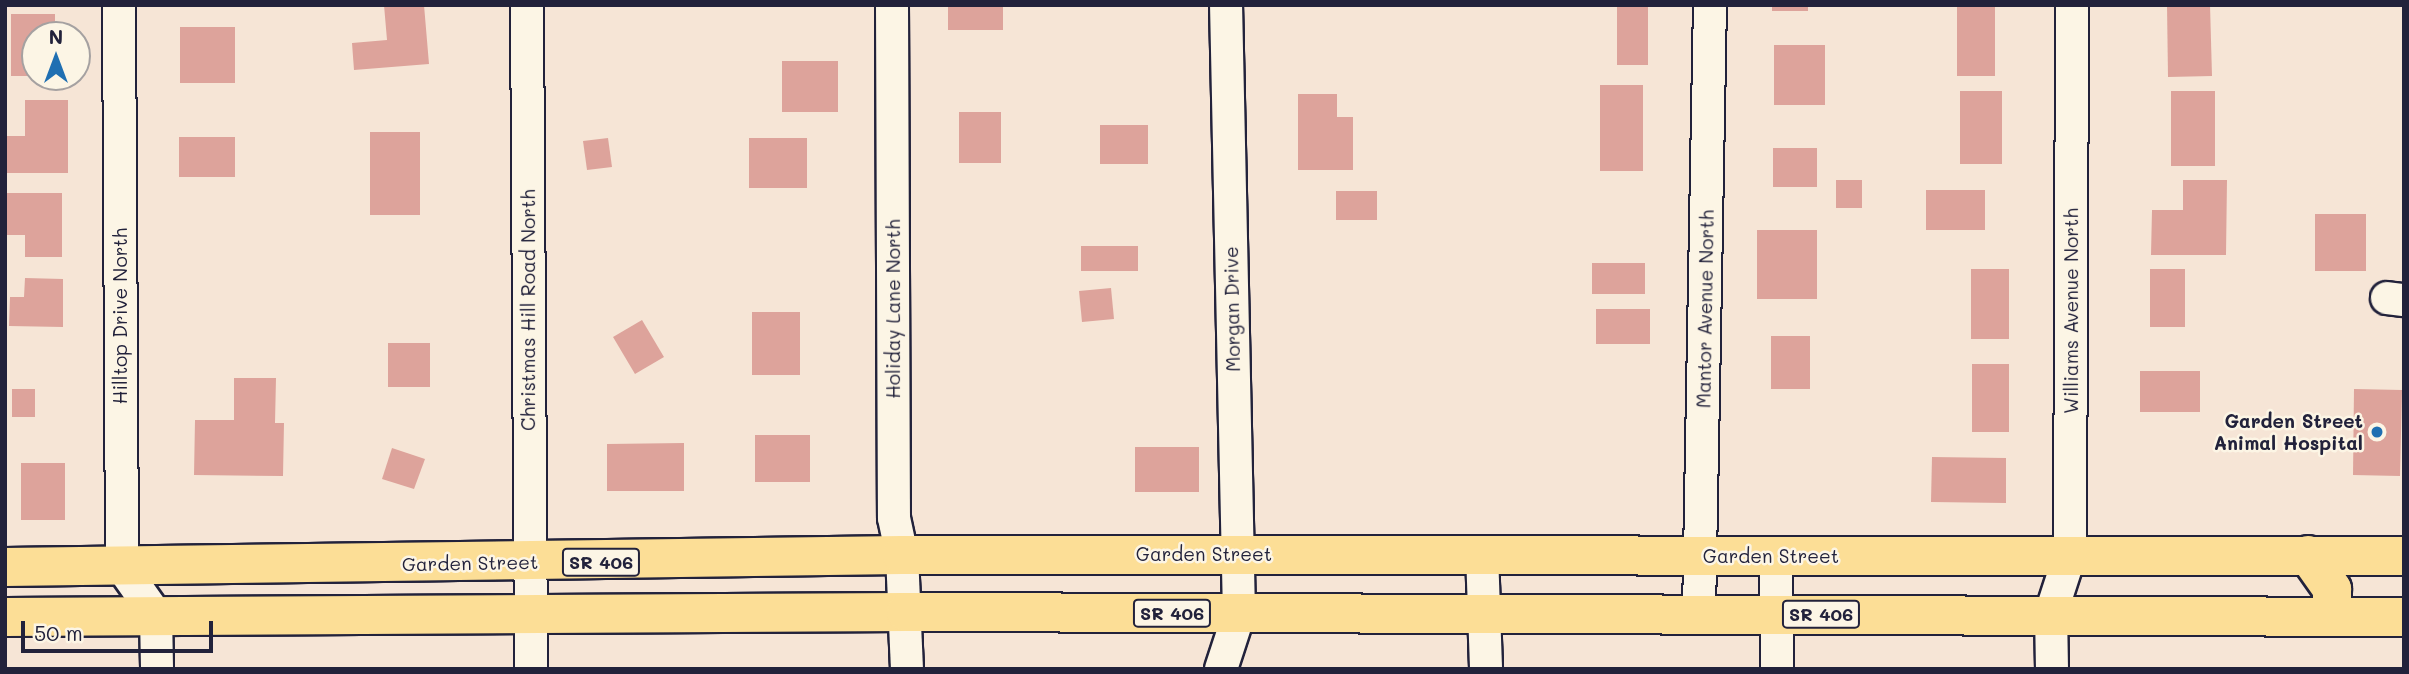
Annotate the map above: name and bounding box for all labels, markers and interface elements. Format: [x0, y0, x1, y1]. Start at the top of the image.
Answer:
north arrow [21, 21, 91, 91]
text: N [49, 24, 63, 49]
street label: Christmas Hill Road North [517, 189, 539, 431]
street label: Williams Avenue North [2060, 208, 2082, 414]
street label: Mantor Avenue North [1692, 210, 1718, 408]
street label: Holiday Lane North [882, 219, 904, 399]
street label: Hilltop Drive North [109, 228, 131, 404]
street label: Morgan Drive [1220, 246, 1244, 372]
place label: Garden Street Animal Hospital [2214, 410, 2363, 454]
marker: Garden Street Animal Hospital [2369, 424, 2385, 440]
street label: Garden Street [1136, 543, 1272, 565]
street label: Garden Street [1703, 545, 1839, 567]
road number: SR 406 [561, 548, 641, 576]
street label: Garden Street [402, 550, 538, 576]
road number: SR 406 [1132, 598, 1212, 628]
road number: SR 406 [1781, 600, 1861, 628]
scale bar [24, 608, 217, 652]
text: 50 m [34, 619, 83, 646]

